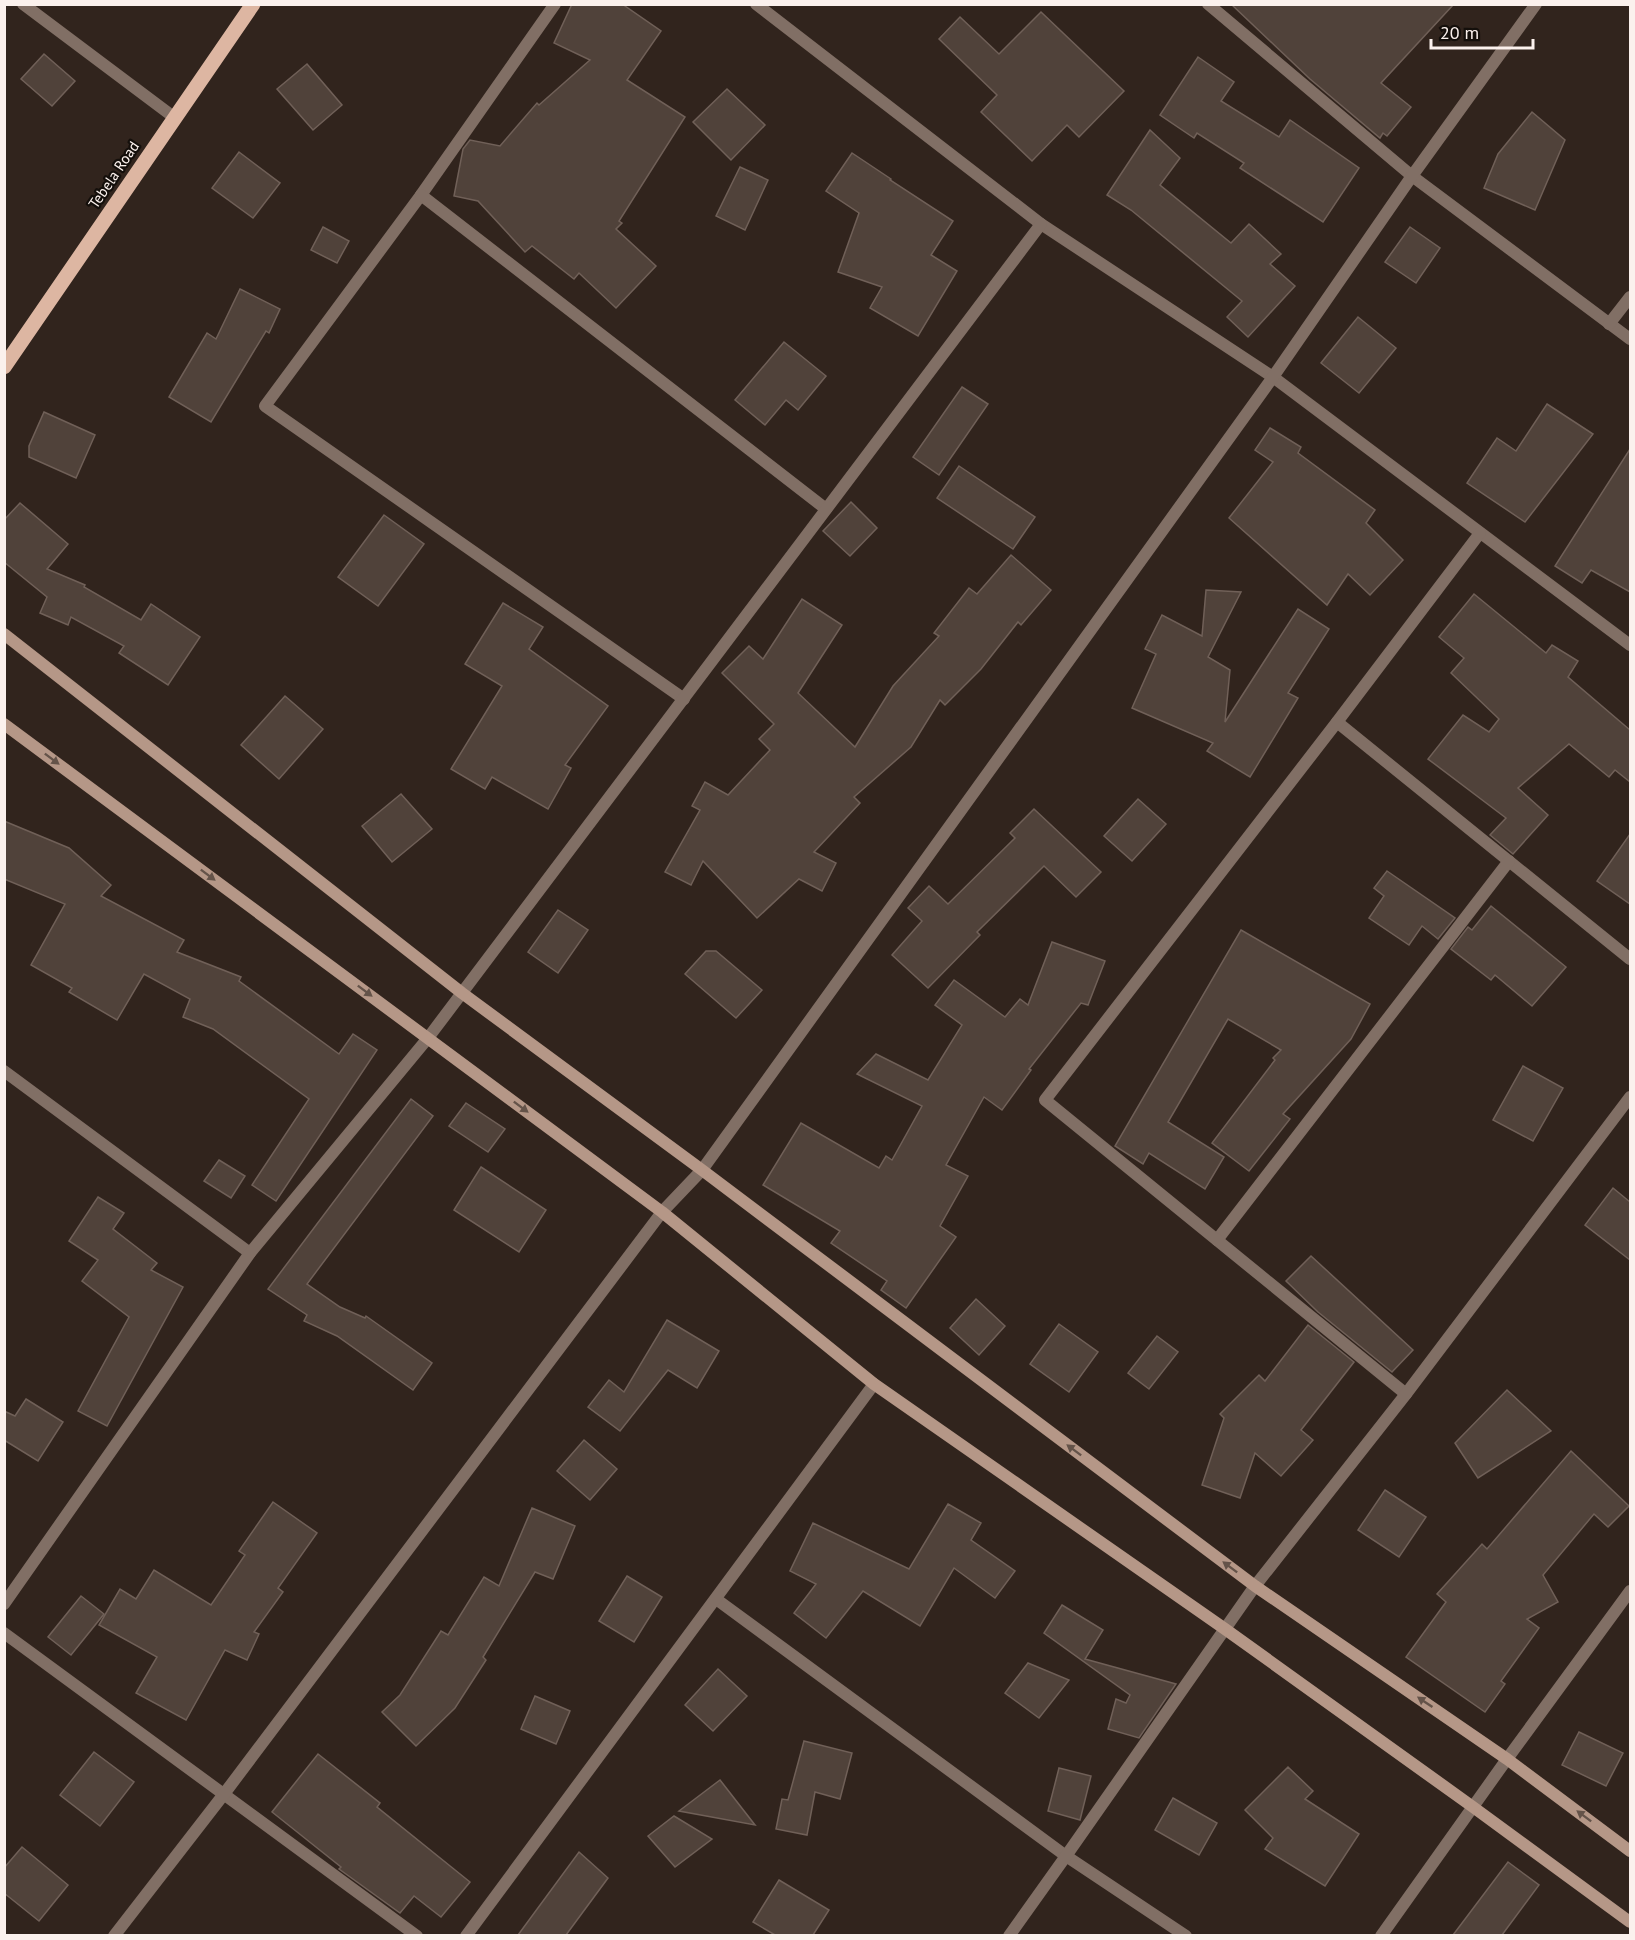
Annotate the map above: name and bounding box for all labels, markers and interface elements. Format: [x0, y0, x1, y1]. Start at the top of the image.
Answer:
scale bar [1431, 12, 1533, 50]
text: 20 m [1440, 21, 1479, 44]
street label: Tebela Road [84, 137, 143, 212]
one-way arrow [43, 753, 59, 765]
one-way arrow [200, 869, 216, 881]
one-way arrow [357, 985, 373, 997]
one-way arrow [514, 1101, 529, 1113]
one-way arrow [1067, 1444, 1083, 1456]
one-way arrow [1223, 1562, 1238, 1574]
one-way arrow [1417, 1697, 1433, 1708]
one-way arrow [1576, 1810, 1591, 1822]

